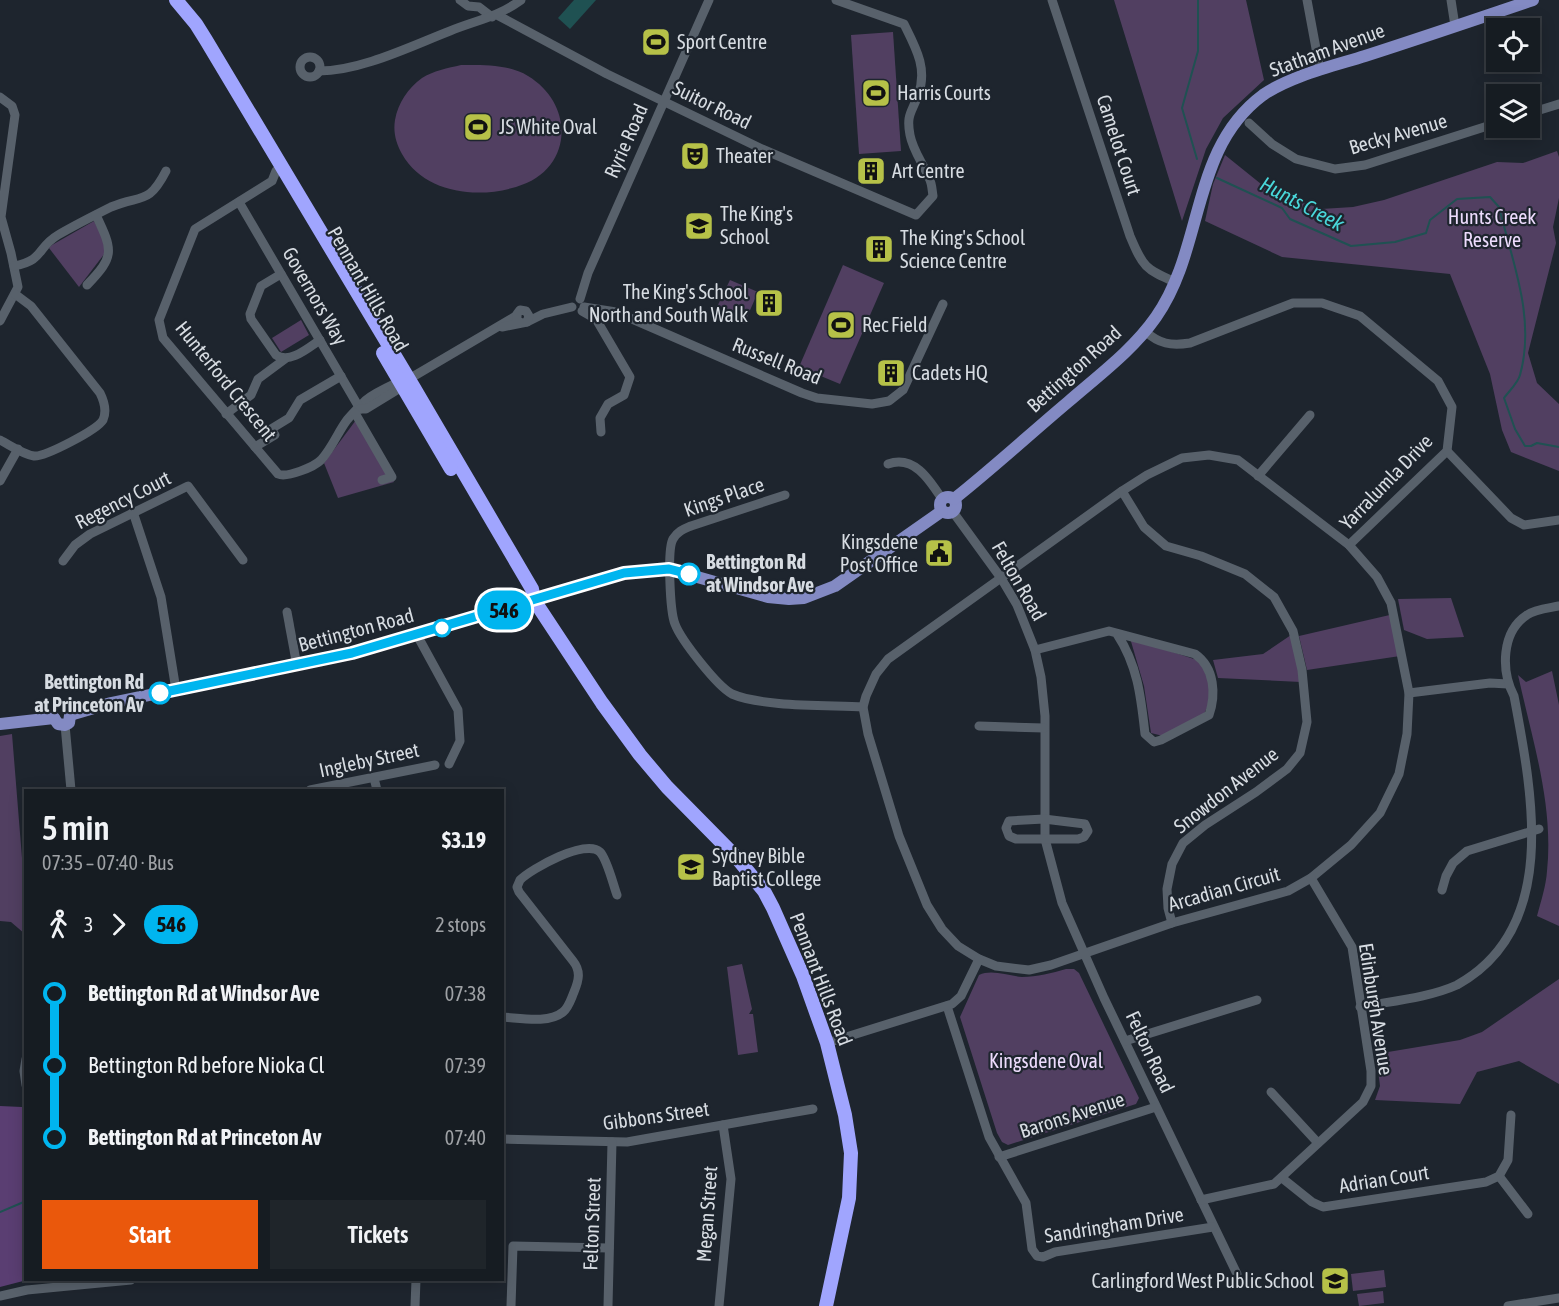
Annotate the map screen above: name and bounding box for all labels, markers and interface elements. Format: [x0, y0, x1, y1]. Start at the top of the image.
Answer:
street label: Statham Avenue [1266, 18, 1387, 81]
map controls [1486, 18, 1540, 138]
button: locate [1486, 18, 1540, 72]
sports icon: Sport Centre [640, 26, 672, 58]
place label: Sport Centre [677, 30, 767, 53]
street label: Suitor Road [669, 76, 755, 133]
sports icon: Harris Courts [860, 77, 892, 109]
place label: Harris Courts [897, 81, 991, 104]
button: layers [1486, 84, 1540, 138]
street label: Camelot Court [1092, 92, 1147, 198]
street label: Ryrie Road [599, 100, 652, 181]
street label: Becky Avenue [1346, 109, 1450, 158]
sports icon: JS White Oval [462, 111, 494, 143]
place label: JS White Oval [499, 115, 598, 138]
theatre icon: Theater [679, 140, 711, 172]
place label: Theater [716, 144, 774, 167]
building icon: Art Centre [855, 155, 887, 187]
place label: Art Centre [892, 159, 965, 182]
water label: Hunts Creek [1256, 171, 1349, 236]
place label: The King's School [720, 202, 793, 248]
park label: Hunts Creek Reserve [1448, 205, 1536, 251]
school or university icon: The King's School [683, 210, 715, 242]
street label: Pennant Hills Road [323, 222, 413, 355]
place label: The King's School Science Centre [900, 226, 1026, 272]
building icon: The King's School Science Centre [863, 233, 895, 265]
street label: Governors Way [278, 243, 353, 349]
place label: The King's School North and South Walk [589, 280, 749, 326]
building icon: The King's School North and South Walk [753, 287, 785, 319]
sports icon: Rec Field [825, 309, 857, 341]
place label: Rec Field [862, 313, 927, 336]
street label: Hunterford Crescent [171, 316, 282, 445]
street label: Bettington Road [1022, 320, 1125, 417]
street label: Russell Road [729, 332, 825, 389]
building icon: Cadets HQ [875, 357, 907, 389]
place label: Cadets HQ [912, 361, 988, 384]
street label: Yarralumla Drive [1335, 429, 1437, 534]
street label: Regency Court [71, 466, 175, 533]
street label: Kings Place [681, 472, 767, 521]
place label: Kingsdene Post Office [840, 530, 918, 576]
public building icon: Kingsdene Post Office [923, 537, 955, 569]
street label: Felton Road [988, 537, 1051, 624]
place label: Bettington Rd at Windsor Ave [706, 550, 814, 596]
marker: Bettington Rd at Windsor Ave [678, 563, 700, 585]
line badge: 546 [470, 590, 538, 630]
text: 546 [489, 598, 519, 622]
street label: Bettington Road [296, 603, 416, 656]
unlabelled marker [433, 619, 451, 637]
place label: Bettington Rd at Princeton Av [34, 670, 145, 716]
marker: Bettington Rd at Princeton Av [149, 682, 171, 704]
street label: Ingleby Street [317, 738, 421, 781]
street label: Snowdon Avenue [1169, 742, 1282, 837]
text: 5 min [42, 809, 109, 847]
text: $3.19 [442, 827, 486, 853]
place label: Sydney Bible Baptist College [712, 844, 821, 890]
text: 07:35 – 07:40 · Bus [42, 851, 174, 874]
school or university icon: Sydney Bible Baptist College [675, 851, 707, 883]
street label: Arcadian Circuit [1165, 862, 1283, 915]
icon: walk [42, 908, 75, 941]
icon: forward [102, 908, 135, 941]
street label: Pennant Hills Road [786, 909, 857, 1048]
text: 546 [156, 912, 186, 936]
text: 3 [84, 913, 93, 936]
text: 2 stops [435, 913, 486, 936]
street label: Edinburgh Avenue [1355, 941, 1398, 1076]
text: Bettington Rd at Windsor Ave [88, 980, 320, 1006]
text: 07:38 [445, 982, 486, 1005]
street label: Felton Road [1122, 1007, 1179, 1096]
park label: Kingsdene Oval [989, 1049, 1104, 1072]
text: Bettington Rd before Nioka Cl [88, 1052, 324, 1078]
text: 07:39 [445, 1054, 486, 1077]
street label: Barons Avenue [1016, 1087, 1127, 1142]
street label: Gibbons Street [601, 1097, 711, 1134]
text: Bettington Rd at Princeton Av [88, 1124, 322, 1150]
text: 07:40 [445, 1126, 486, 1149]
street label: Adrian Court [1337, 1160, 1431, 1197]
street label: Megan Street [692, 1165, 721, 1263]
street label: Felton Street [578, 1177, 605, 1271]
button: Start [42, 1200, 258, 1269]
button: Tickets [270, 1200, 486, 1269]
street label: Sandringham Drive [1043, 1202, 1185, 1247]
school or university icon: Carlingford West Public School [1319, 1265, 1351, 1297]
place label: Carlingford West Public School [1091, 1269, 1315, 1292]

